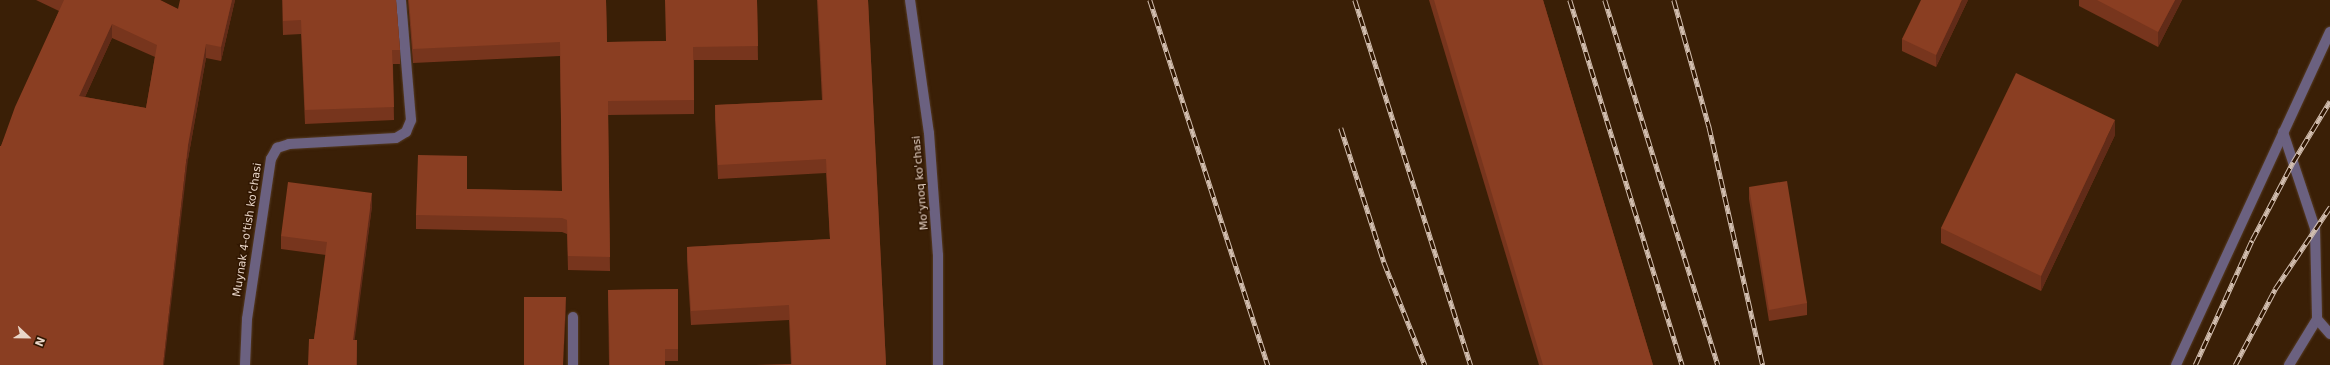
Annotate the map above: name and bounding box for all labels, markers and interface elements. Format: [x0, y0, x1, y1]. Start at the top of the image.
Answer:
street label: Moʻynoq ko'chasi [910, 135, 932, 231]
street label: Muynak 4-o'tish ko'chasi [231, 162, 265, 298]
north arrow [8, 317, 48, 357]
text: N [32, 335, 47, 348]

